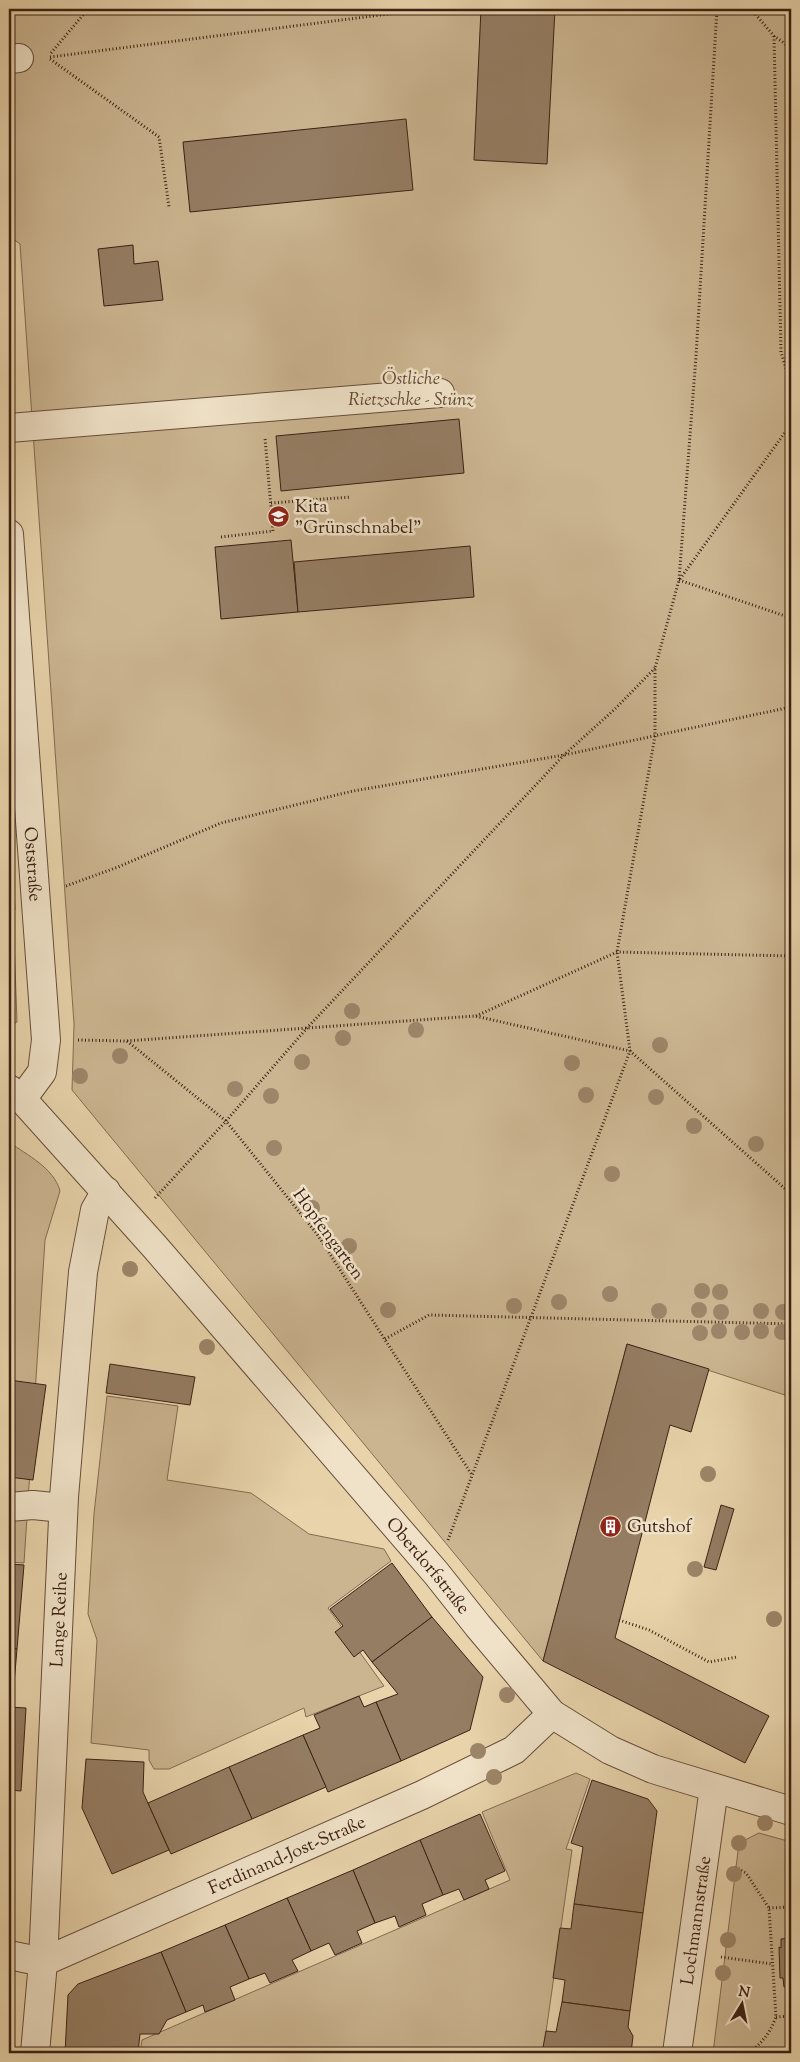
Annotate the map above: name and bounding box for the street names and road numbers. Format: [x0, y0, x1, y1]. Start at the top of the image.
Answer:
street label: Oststraße [15, 826, 47, 903]
street label: Hopfengarten [285, 1184, 370, 1287]
street label: Oberdorfstraße [379, 1512, 475, 1621]
street label: Lange Reihe [45, 1572, 76, 1668]
street label: Ferdinand-Jost-Straße [205, 1810, 370, 1903]
street label: Lochmannstraße [676, 1854, 719, 1987]

